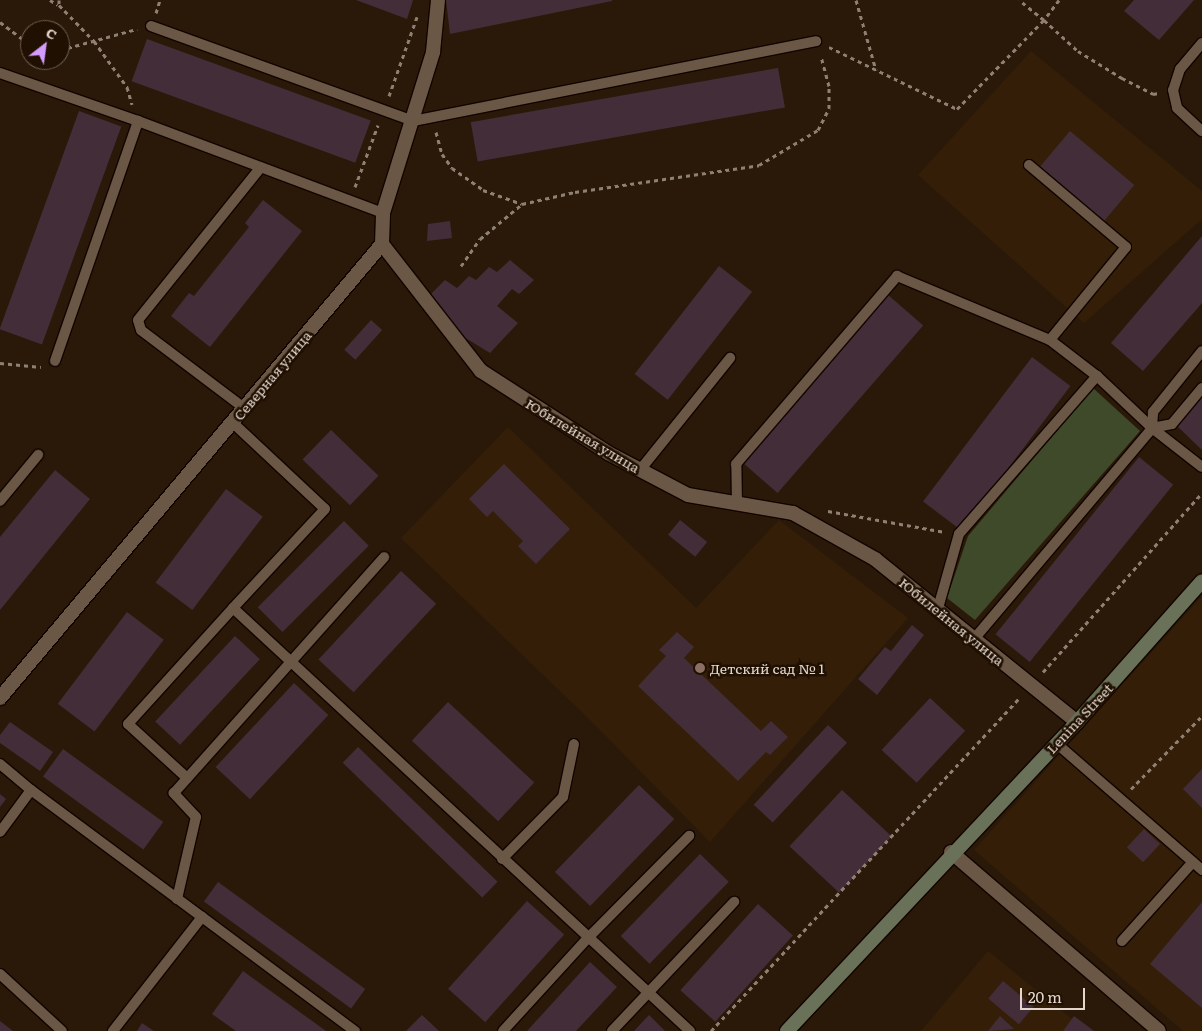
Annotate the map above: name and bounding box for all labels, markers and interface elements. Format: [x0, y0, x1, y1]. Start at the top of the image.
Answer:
north arrow [20, 20, 70, 70]
text: С [43, 22, 61, 44]
street label: Северная улица [230, 327, 314, 423]
street label: Юбилейная улица [523, 394, 643, 476]
street label: Юбилейная улица [896, 574, 1008, 668]
place label: Детский сад № 1 [710, 660, 824, 676]
marker: Детский сад № 1 [694, 662, 706, 674]
street label: Lenina Street [1042, 679, 1116, 757]
scale bar [1022, 978, 1087, 1010]
text: 20 m [1028, 985, 1062, 1008]

